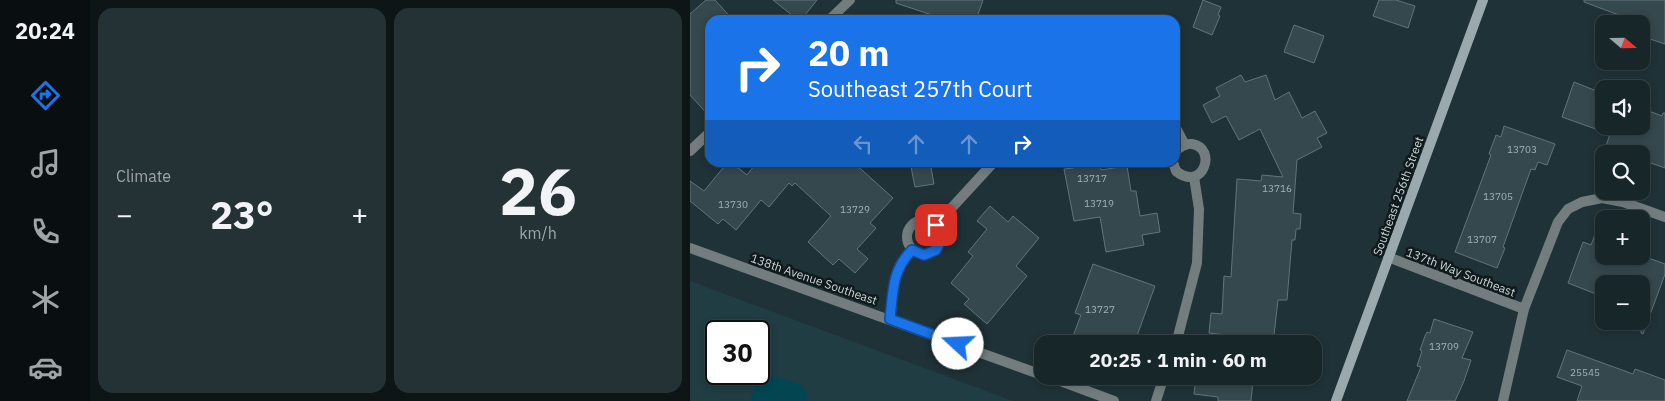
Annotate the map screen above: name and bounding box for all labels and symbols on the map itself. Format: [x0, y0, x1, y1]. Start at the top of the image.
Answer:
north arrow [1595, 15, 1650, 70]
street label: Southeast 256th Street [1369, 134, 1427, 258]
house number: 13703 [1507, 143, 1537, 156]
house number: 13717 [1077, 172, 1107, 185]
house number: 13716 [1262, 182, 1292, 195]
house number: 13705 [1483, 190, 1513, 203]
house number: 13719 [1084, 197, 1114, 210]
house number: 13730 [718, 198, 748, 211]
house number: 13729 [840, 203, 870, 216]
pin [915, 204, 957, 246]
house number: 13707 [1467, 233, 1497, 246]
street label: 137th Way Southeast [1404, 244, 1518, 300]
street label: 138th Avenue Southeast [749, 250, 879, 308]
house number: 13727 [1085, 303, 1115, 316]
position arrow [931, 317, 983, 369]
speed limit sign: 30 [705, 320, 770, 385]
house number: 13709 [1429, 340, 1459, 353]
house number: 25545 [1570, 366, 1600, 379]

